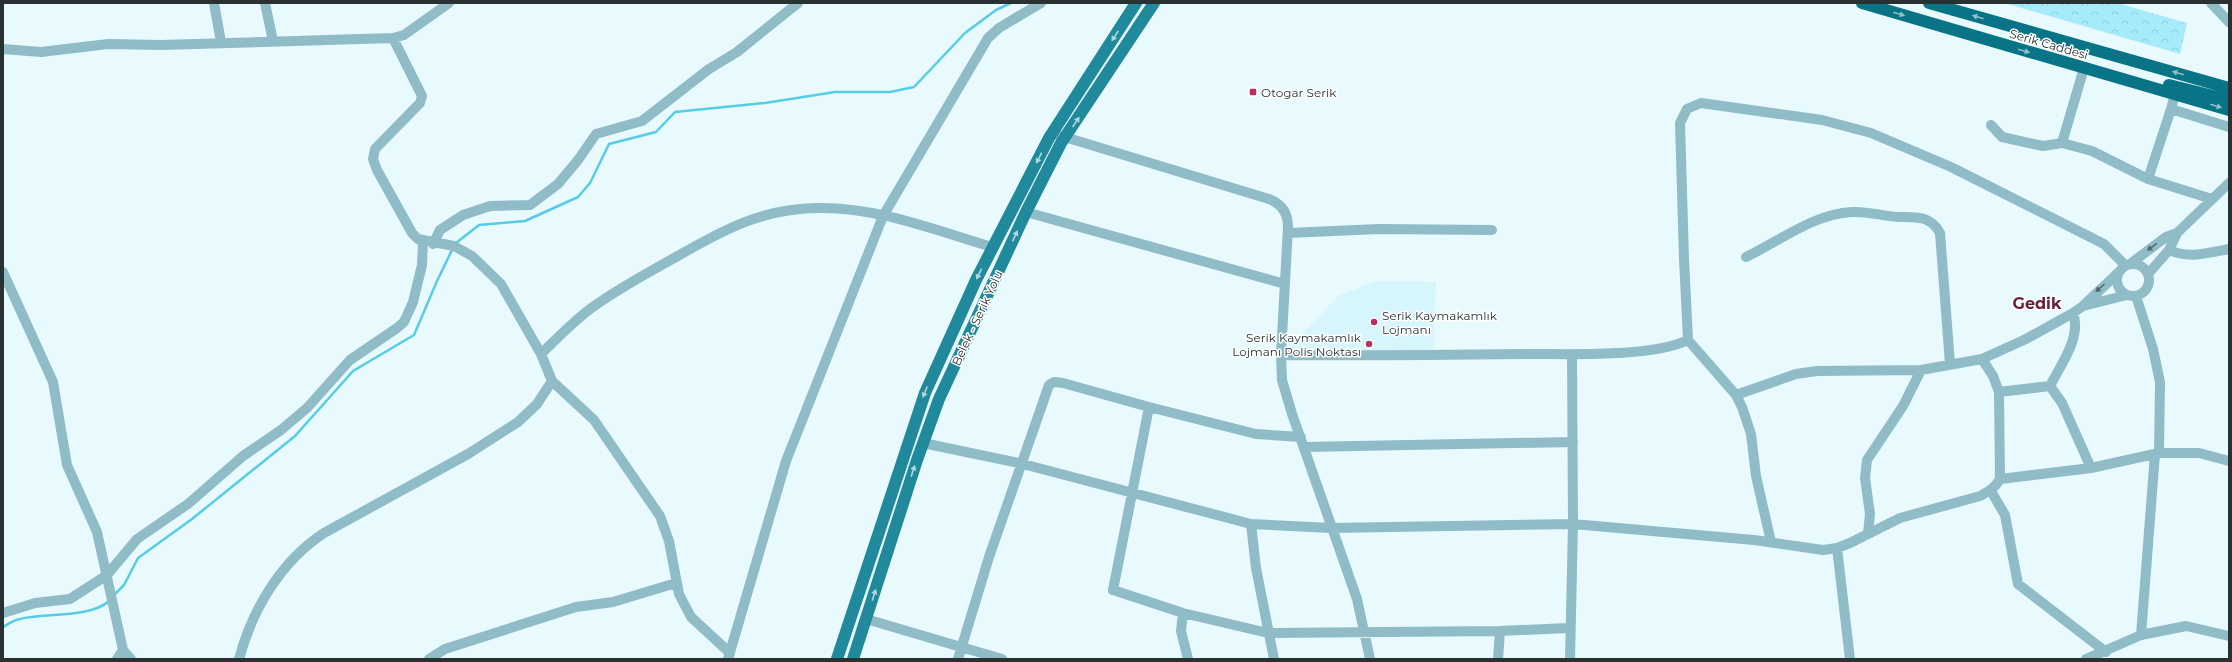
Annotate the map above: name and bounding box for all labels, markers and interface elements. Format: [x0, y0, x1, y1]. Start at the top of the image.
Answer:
one-way arrow [1894, 11, 1906, 17]
one-way arrow [1971, 14, 1983, 20]
street label: Serik Caddesi [2008, 26, 2090, 62]
one-way arrow [1111, 30, 1118, 42]
one-way arrow [2018, 48, 2030, 54]
one-way arrow [2172, 70, 2184, 76]
place label: Otogar Serik [1261, 85, 1337, 100]
marker: Otogar Serik [1248, 87, 1258, 97]
one-way arrow [2210, 103, 2222, 109]
one-way arrow [1072, 116, 1079, 127]
one-way arrow [1035, 152, 1042, 164]
one-way arrow [1012, 231, 1018, 242]
one-way arrow [2147, 243, 2158, 251]
street label: Belek - Serik Yolu [948, 268, 1006, 368]
one-way arrow [976, 268, 982, 280]
one-way arrow [2095, 284, 2105, 293]
district label: Gedik [2013, 294, 2062, 313]
place label: Serik Kaymakamlık Lojmanı [1382, 308, 1498, 337]
marker: Serik Kaymakamlık Lojmanı [1369, 317, 1379, 327]
place label: Serik Kaymakamlık Lojmanı Polis Noktası [1232, 330, 1362, 359]
marker: Serik Kaymakamlık Lojmanı Polis Noktası [1364, 339, 1374, 349]
one-way arrow [922, 386, 929, 398]
one-way arrow [910, 465, 916, 477]
one-way arrow [871, 589, 877, 601]

